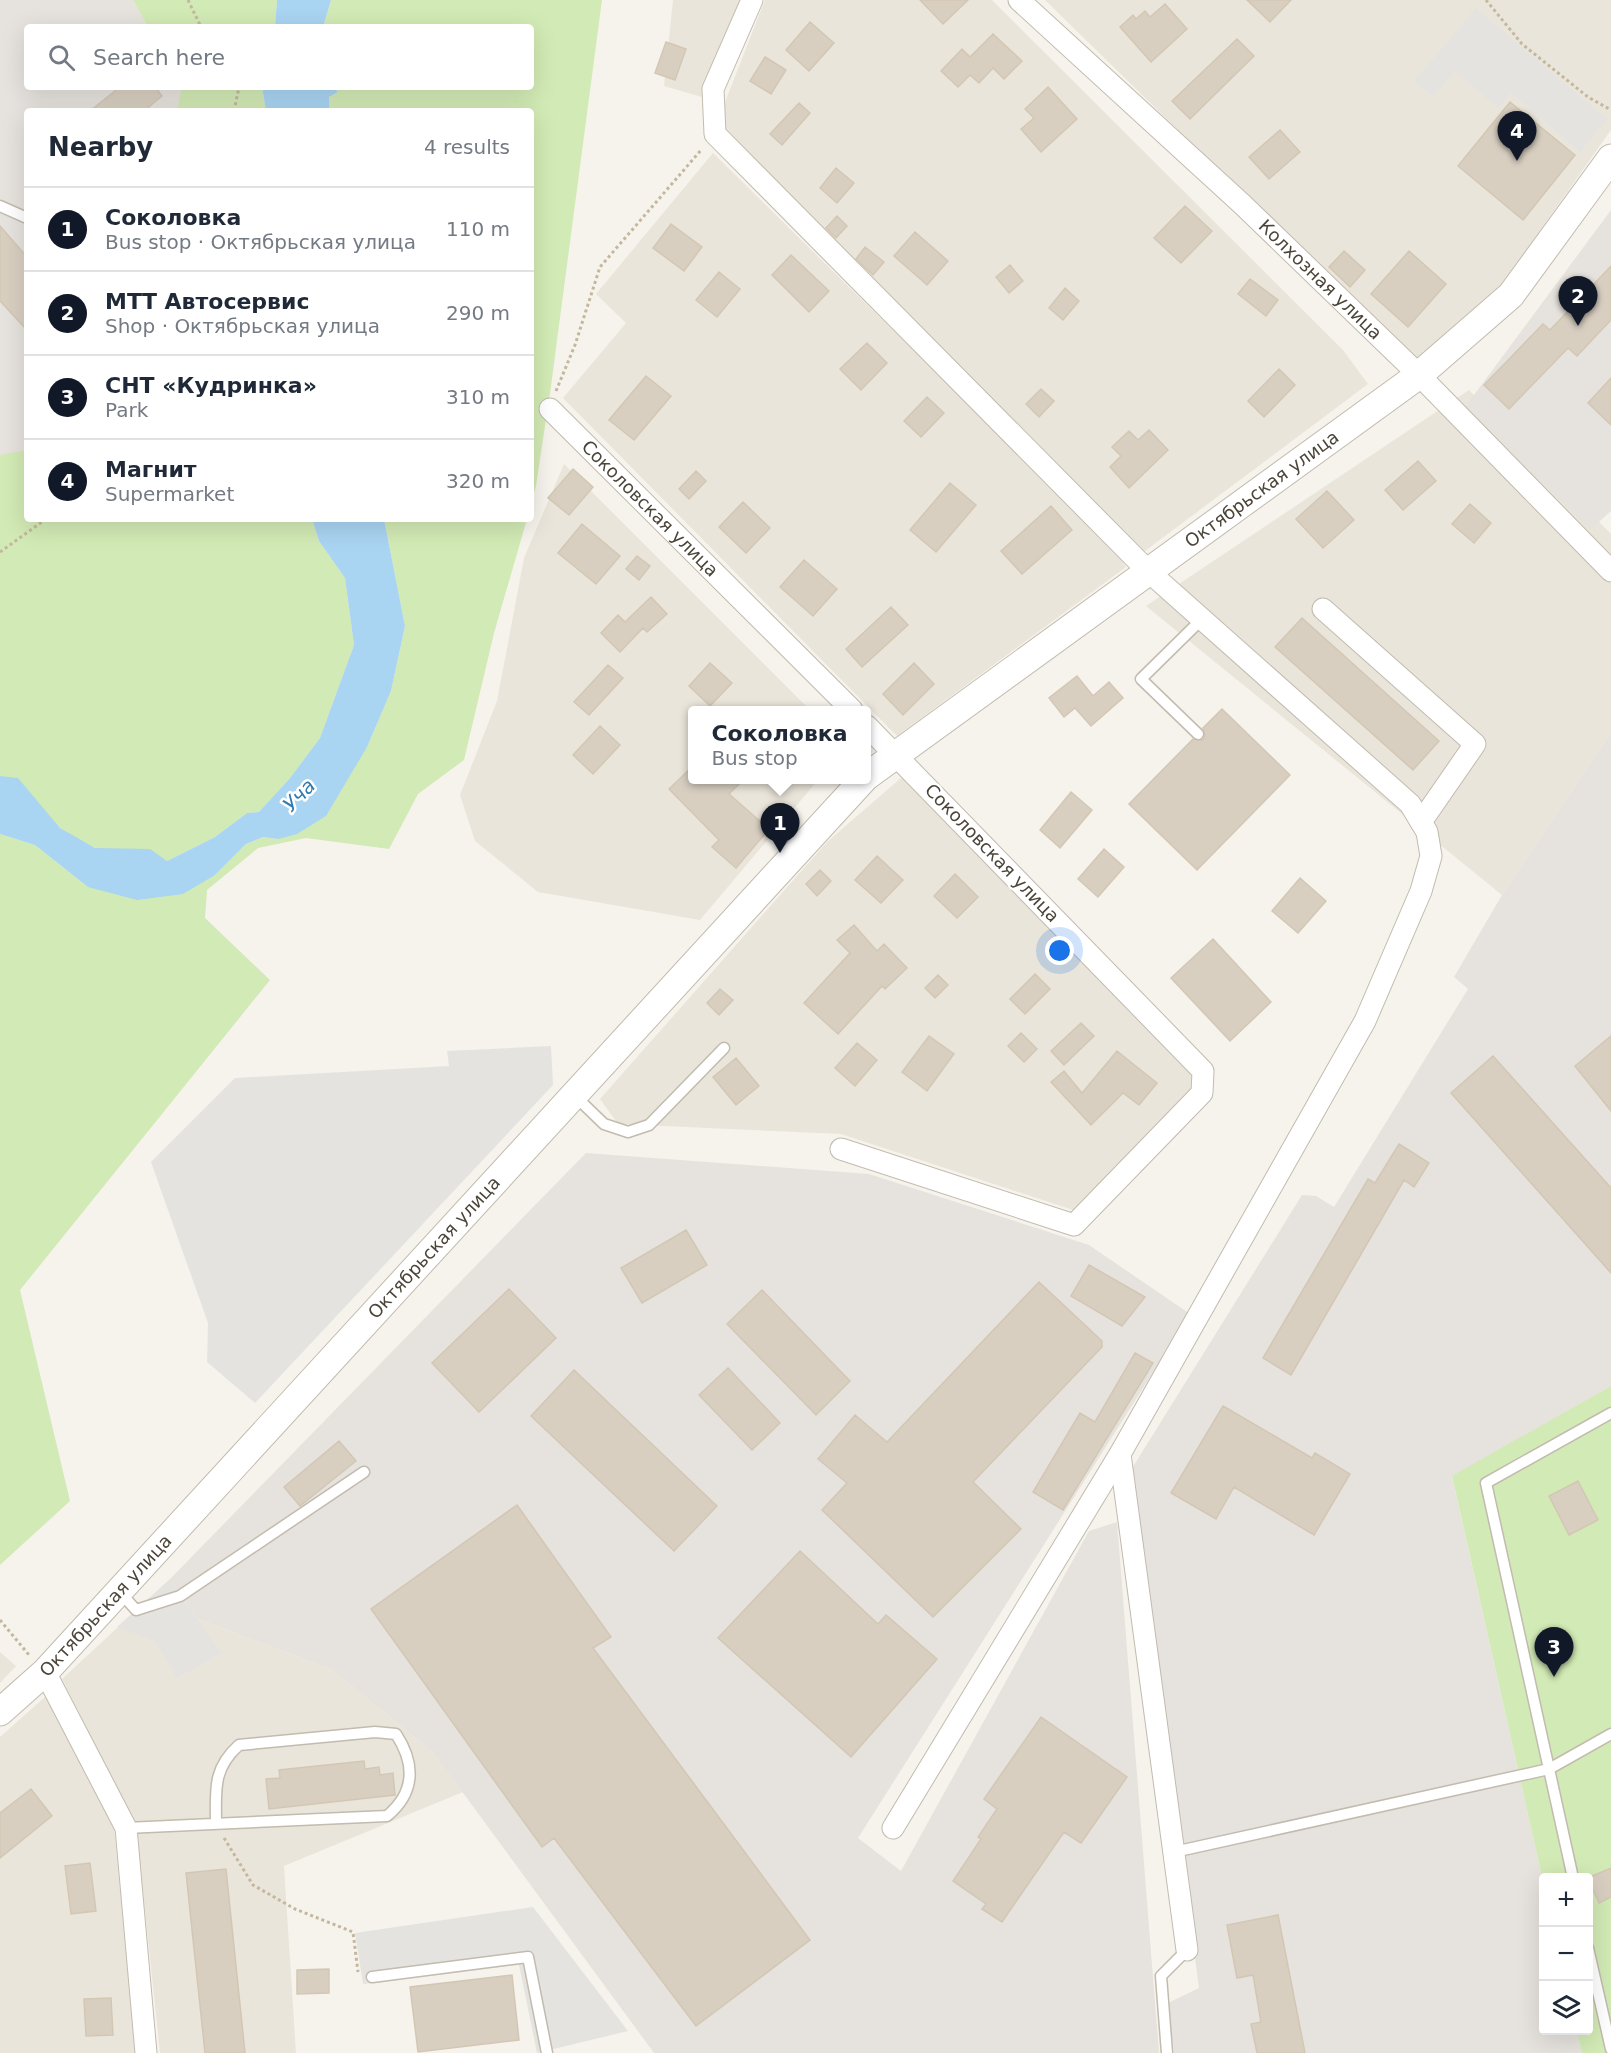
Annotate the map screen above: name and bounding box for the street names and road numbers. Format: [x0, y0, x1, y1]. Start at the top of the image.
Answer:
street label: Колхозная улица [1255, 215, 1387, 343]
street label: Октябрьская улица [1180, 426, 1343, 552]
street label: Соколовская улица [578, 436, 723, 581]
street label: Соколовская улица [921, 779, 1064, 926]
street label: Октябрьская улица [364, 1172, 504, 1323]
street label: Октябрьская улица [35, 1530, 176, 1681]

